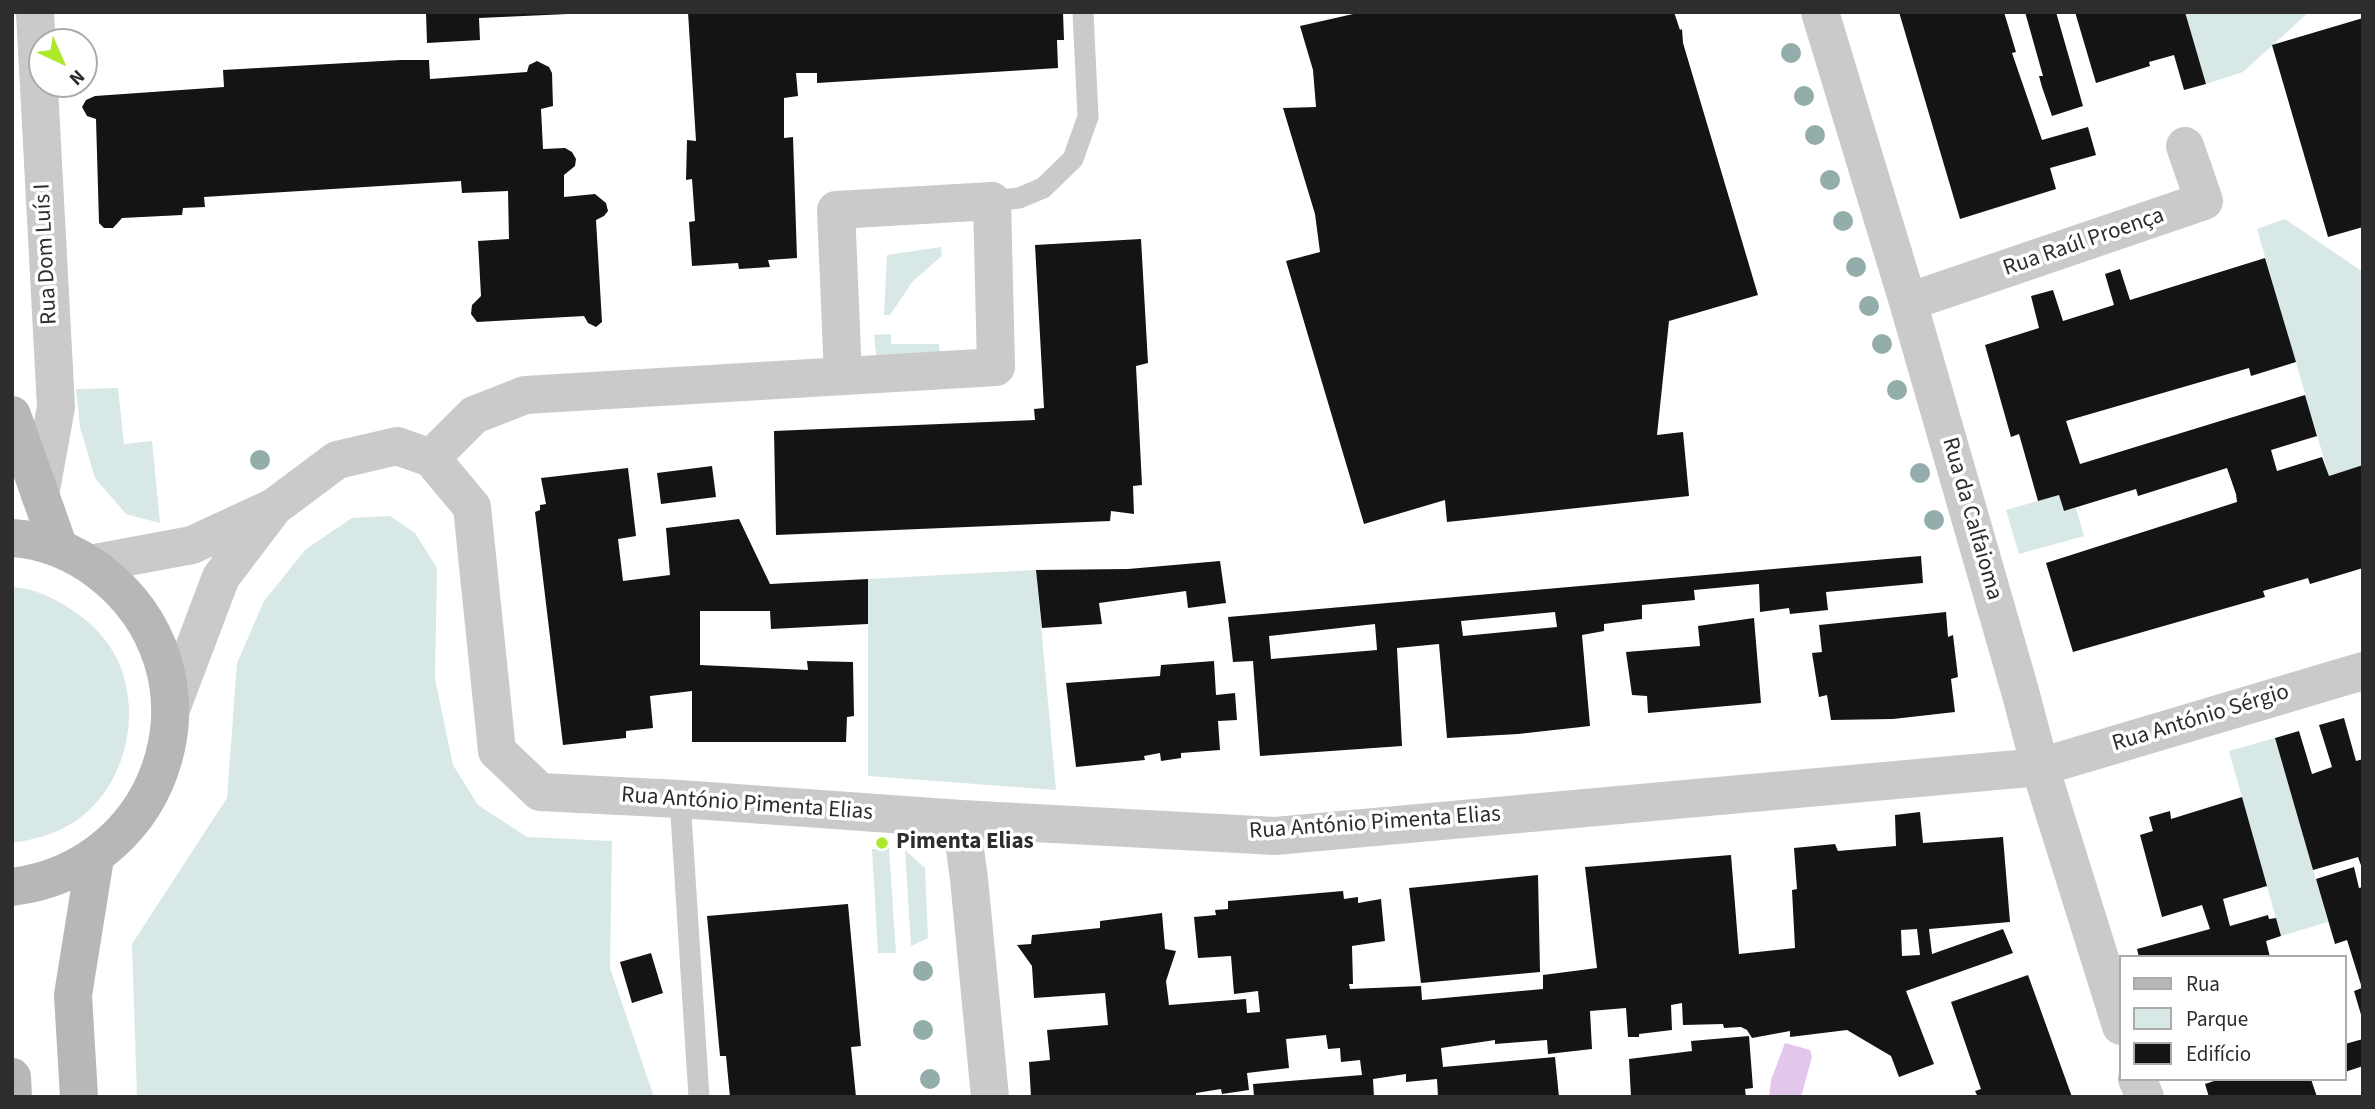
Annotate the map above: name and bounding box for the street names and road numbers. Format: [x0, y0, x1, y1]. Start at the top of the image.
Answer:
street label: Rua Dom Luís I [30, 183, 64, 325]
street label: Rua Raúl Proença [2000, 203, 2168, 283]
street label: Rua da Calfaioma [1935, 434, 2007, 604]
street label: Rua António Sérgio [2109, 679, 2293, 759]
street label: Rua António Pimenta Elias [620, 782, 874, 828]
street label: Rua António Pimenta Elias [1248, 801, 1502, 847]

